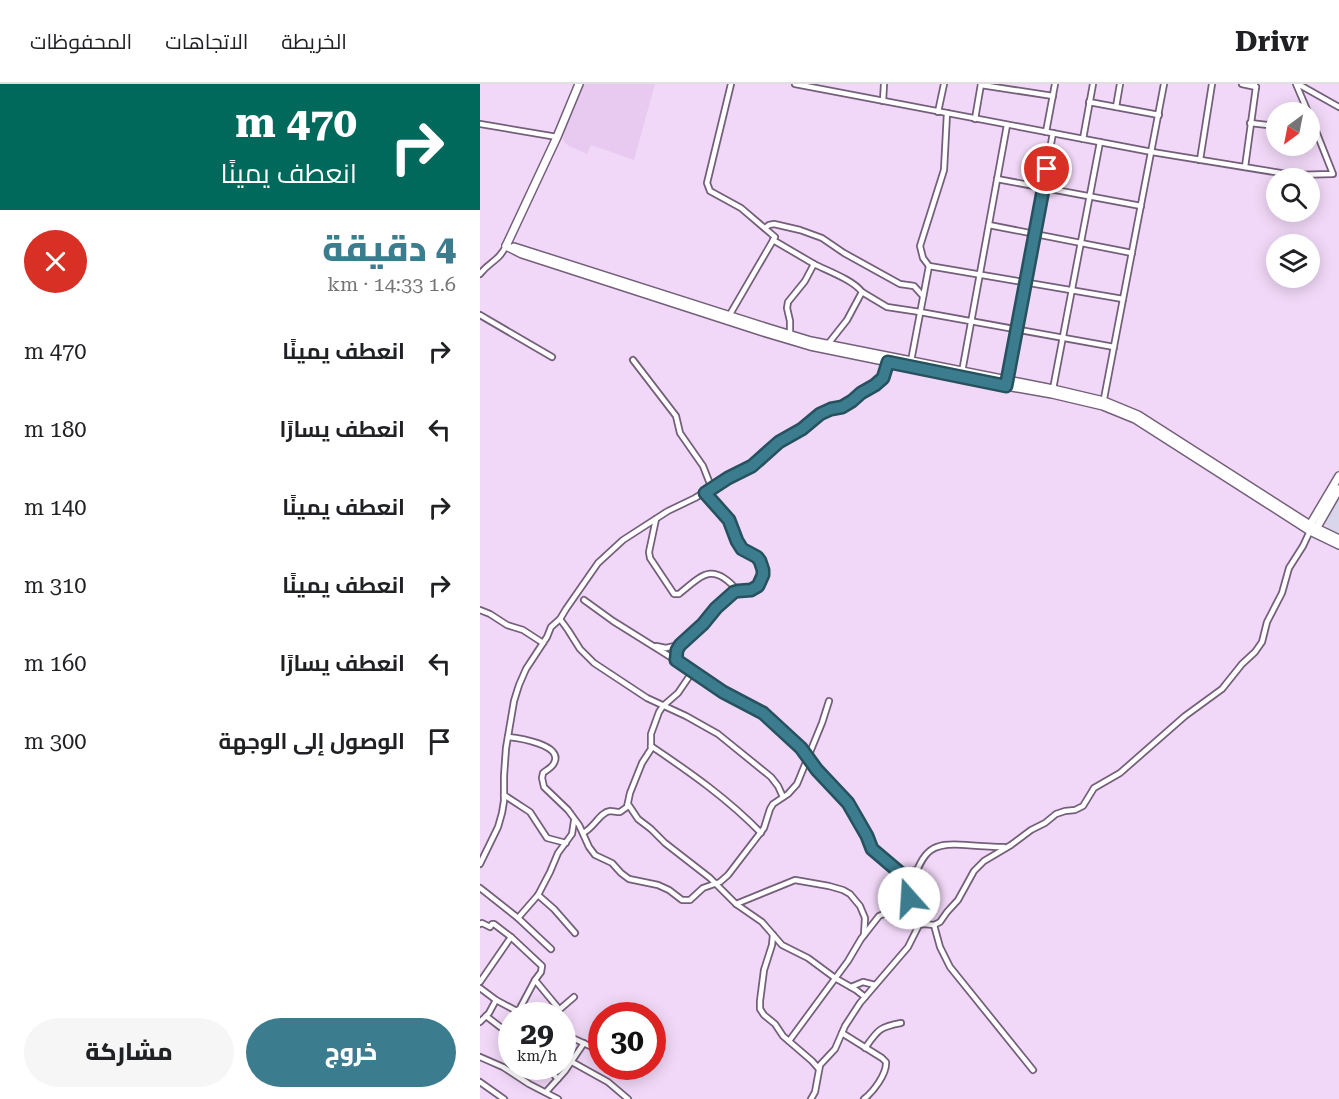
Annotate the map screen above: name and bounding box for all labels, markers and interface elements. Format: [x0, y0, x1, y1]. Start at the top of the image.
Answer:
text: Drivr [1235, 25, 1309, 58]
text: المحفوظات [30, 30, 132, 54]
text: الاتجاهات [165, 30, 248, 54]
text: الخريطة [281, 30, 347, 54]
text: 470 m [235, 98, 357, 147]
north arrow [1266, 102, 1320, 156]
map controls [1266, 102, 1320, 288]
icon: right [378, 108, 456, 186]
pin [1021, 143, 1072, 194]
icon: arrive [1030, 152, 1063, 185]
text: انعطف يمينًا [221, 158, 357, 190]
button: search [1266, 168, 1320, 222]
text: 4 دقيقة [322, 228, 456, 270]
button: close [24, 230, 87, 293]
button: layers [1266, 234, 1320, 288]
text: 1.6 km · 14:33 [327, 272, 456, 296]
icon: right [423, 335, 456, 368]
text: 470 m [24, 339, 87, 364]
text: انعطف يمينًا [282, 339, 405, 364]
icon: left [423, 413, 456, 446]
text: 180 m [24, 417, 87, 442]
text: انعطف يسارًا [279, 417, 405, 442]
icon: right [423, 491, 456, 524]
text: 140 m [24, 495, 87, 520]
text: انعطف يمينًا [282, 495, 405, 520]
icon: right [423, 569, 456, 602]
text: 310 m [24, 573, 87, 598]
text: انعطف يمينًا [282, 573, 405, 598]
icon: left [423, 647, 456, 680]
text: 160 m [24, 651, 87, 676]
text: انعطف يسارًا [279, 651, 405, 676]
icon: arrive [423, 725, 456, 758]
text: 300 m [24, 729, 87, 754]
text: الوصول إلى الوجهة [219, 729, 405, 754]
position arrow [877, 866, 941, 930]
speed limit sign: 30 [588, 1002, 666, 1080]
text: 29 [520, 1016, 554, 1051]
button: مشاركة [24, 1018, 234, 1087]
button: خروج [246, 1018, 456, 1087]
text: km/h [517, 1047, 557, 1065]

